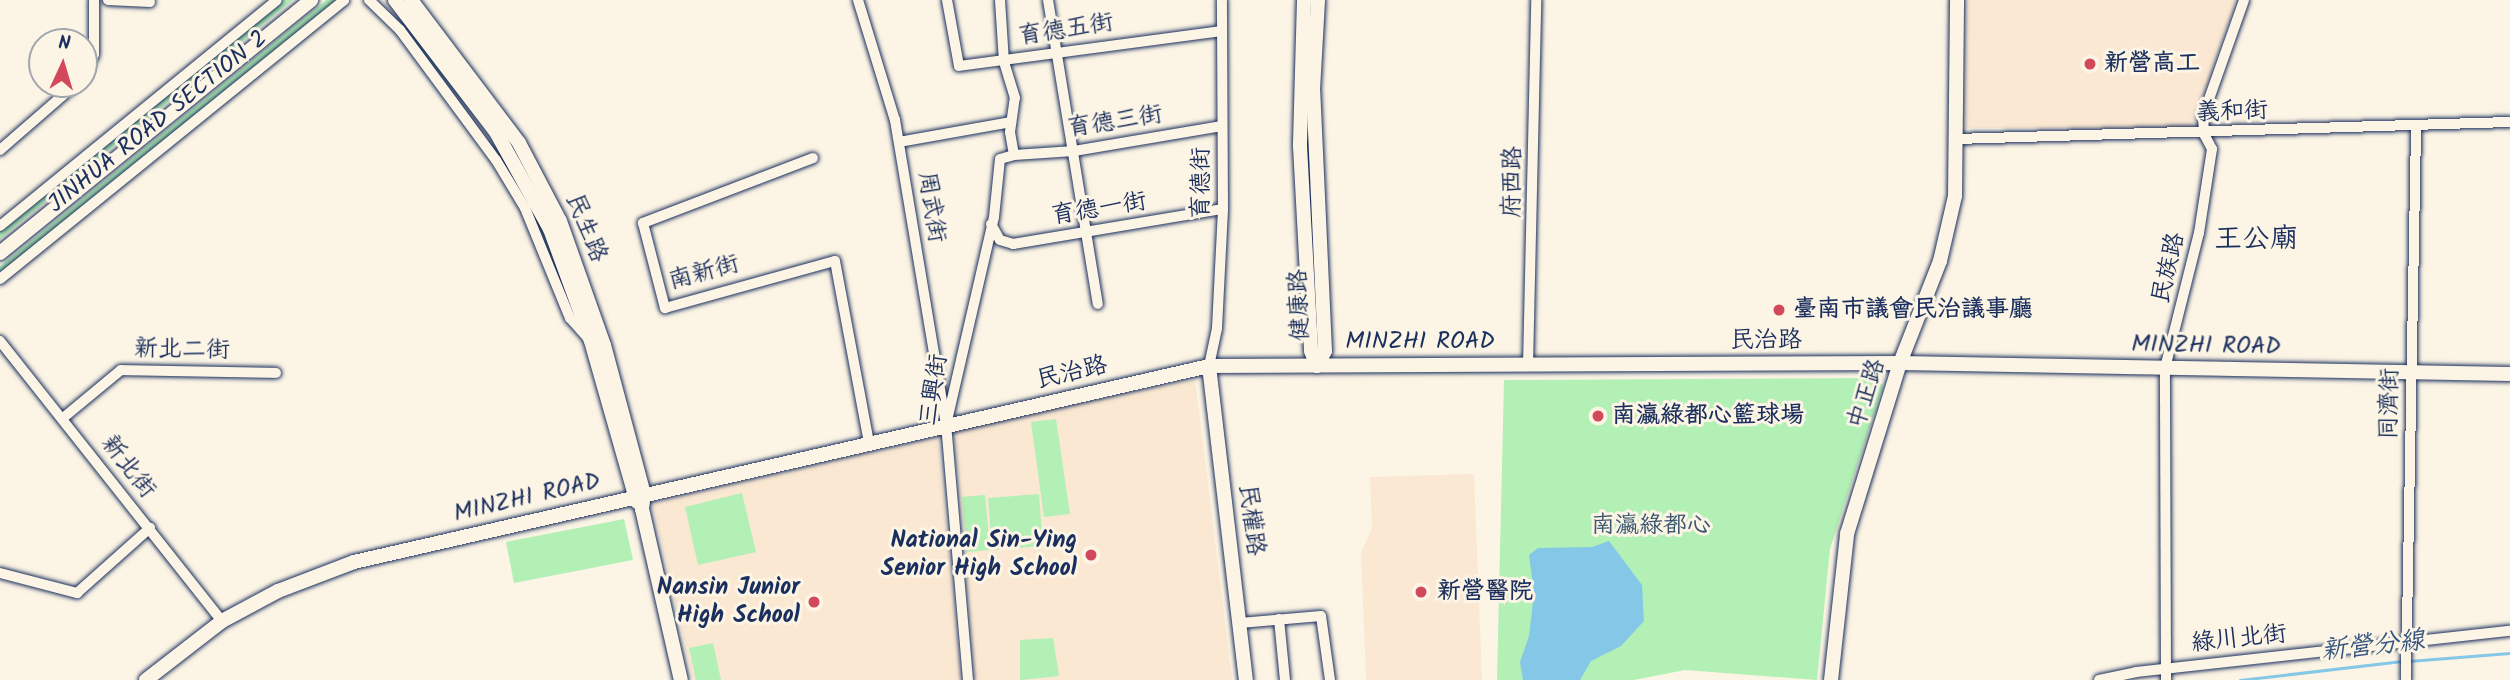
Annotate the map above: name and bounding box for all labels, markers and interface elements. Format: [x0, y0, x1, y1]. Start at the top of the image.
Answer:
street label: 育德五街 [1016, 8, 1116, 52]
street label: JINHUA ROAD SECTION 2 [42, 25, 274, 219]
north arrow [28, 28, 98, 98]
place label: 新營高工 [2104, 50, 2200, 78]
marker: 新營高工 [2082, 56, 2098, 72]
street label: 義和街 [2196, 96, 2268, 128]
street label: 育德三街 [1065, 100, 1165, 144]
street label: 府西路 [1498, 146, 1528, 218]
street label: 育德街 [1188, 147, 1216, 219]
street label: 周武街 [911, 169, 951, 245]
street label: 育德一街 [1049, 187, 1149, 231]
street label: 民生路 [559, 189, 613, 267]
district label: 王公廟 [2214, 223, 2298, 257]
street label: 民族路 [2147, 230, 2191, 306]
street label: 南新街 [665, 250, 743, 296]
street label: 健康路 [1284, 269, 1316, 341]
place label: 臺南市議會民治議事廳 [1793, 296, 2033, 324]
marker: 臺南市議會民治議事廳 [1771, 302, 1787, 318]
street label: 民治路 [1730, 327, 1802, 355]
street label: MINZHI ROAD [1345, 328, 1495, 356]
street label: MINZHI ROAD [2131, 330, 2281, 362]
street label: 新北二街 [134, 335, 230, 365]
street label: 民治路 [1034, 351, 1110, 395]
street label: 三興街 [914, 352, 954, 428]
street label: 中正路 [1842, 355, 1892, 433]
street label: 同濟街 [2375, 368, 2405, 440]
place label: 南瀛綠都心籃球場 [1612, 402, 1804, 430]
marker: 南瀛綠都心籃球場 [1590, 408, 1606, 424]
street label: 新北街 [94, 430, 162, 504]
street label: MINZHI ROAD [451, 467, 603, 529]
street label: 民權路 [1232, 483, 1270, 557]
park label: 南瀛綠都心 [1591, 512, 1711, 540]
place label: National Sin-Ying Senior High School [881, 527, 1077, 583]
marker: National Sin-Ying Senior High School [1083, 547, 1099, 563]
place label: Nansin Junior High School [657, 574, 800, 630]
place label: 新營醫院 [1437, 578, 1533, 606]
marker: 新營醫院 [1411, 582, 1431, 602]
marker: Nansin Junior High School [806, 594, 822, 610]
street label: 綠川北街 [2190, 620, 2288, 658]
water label: 新營分線 [2320, 626, 2426, 668]

